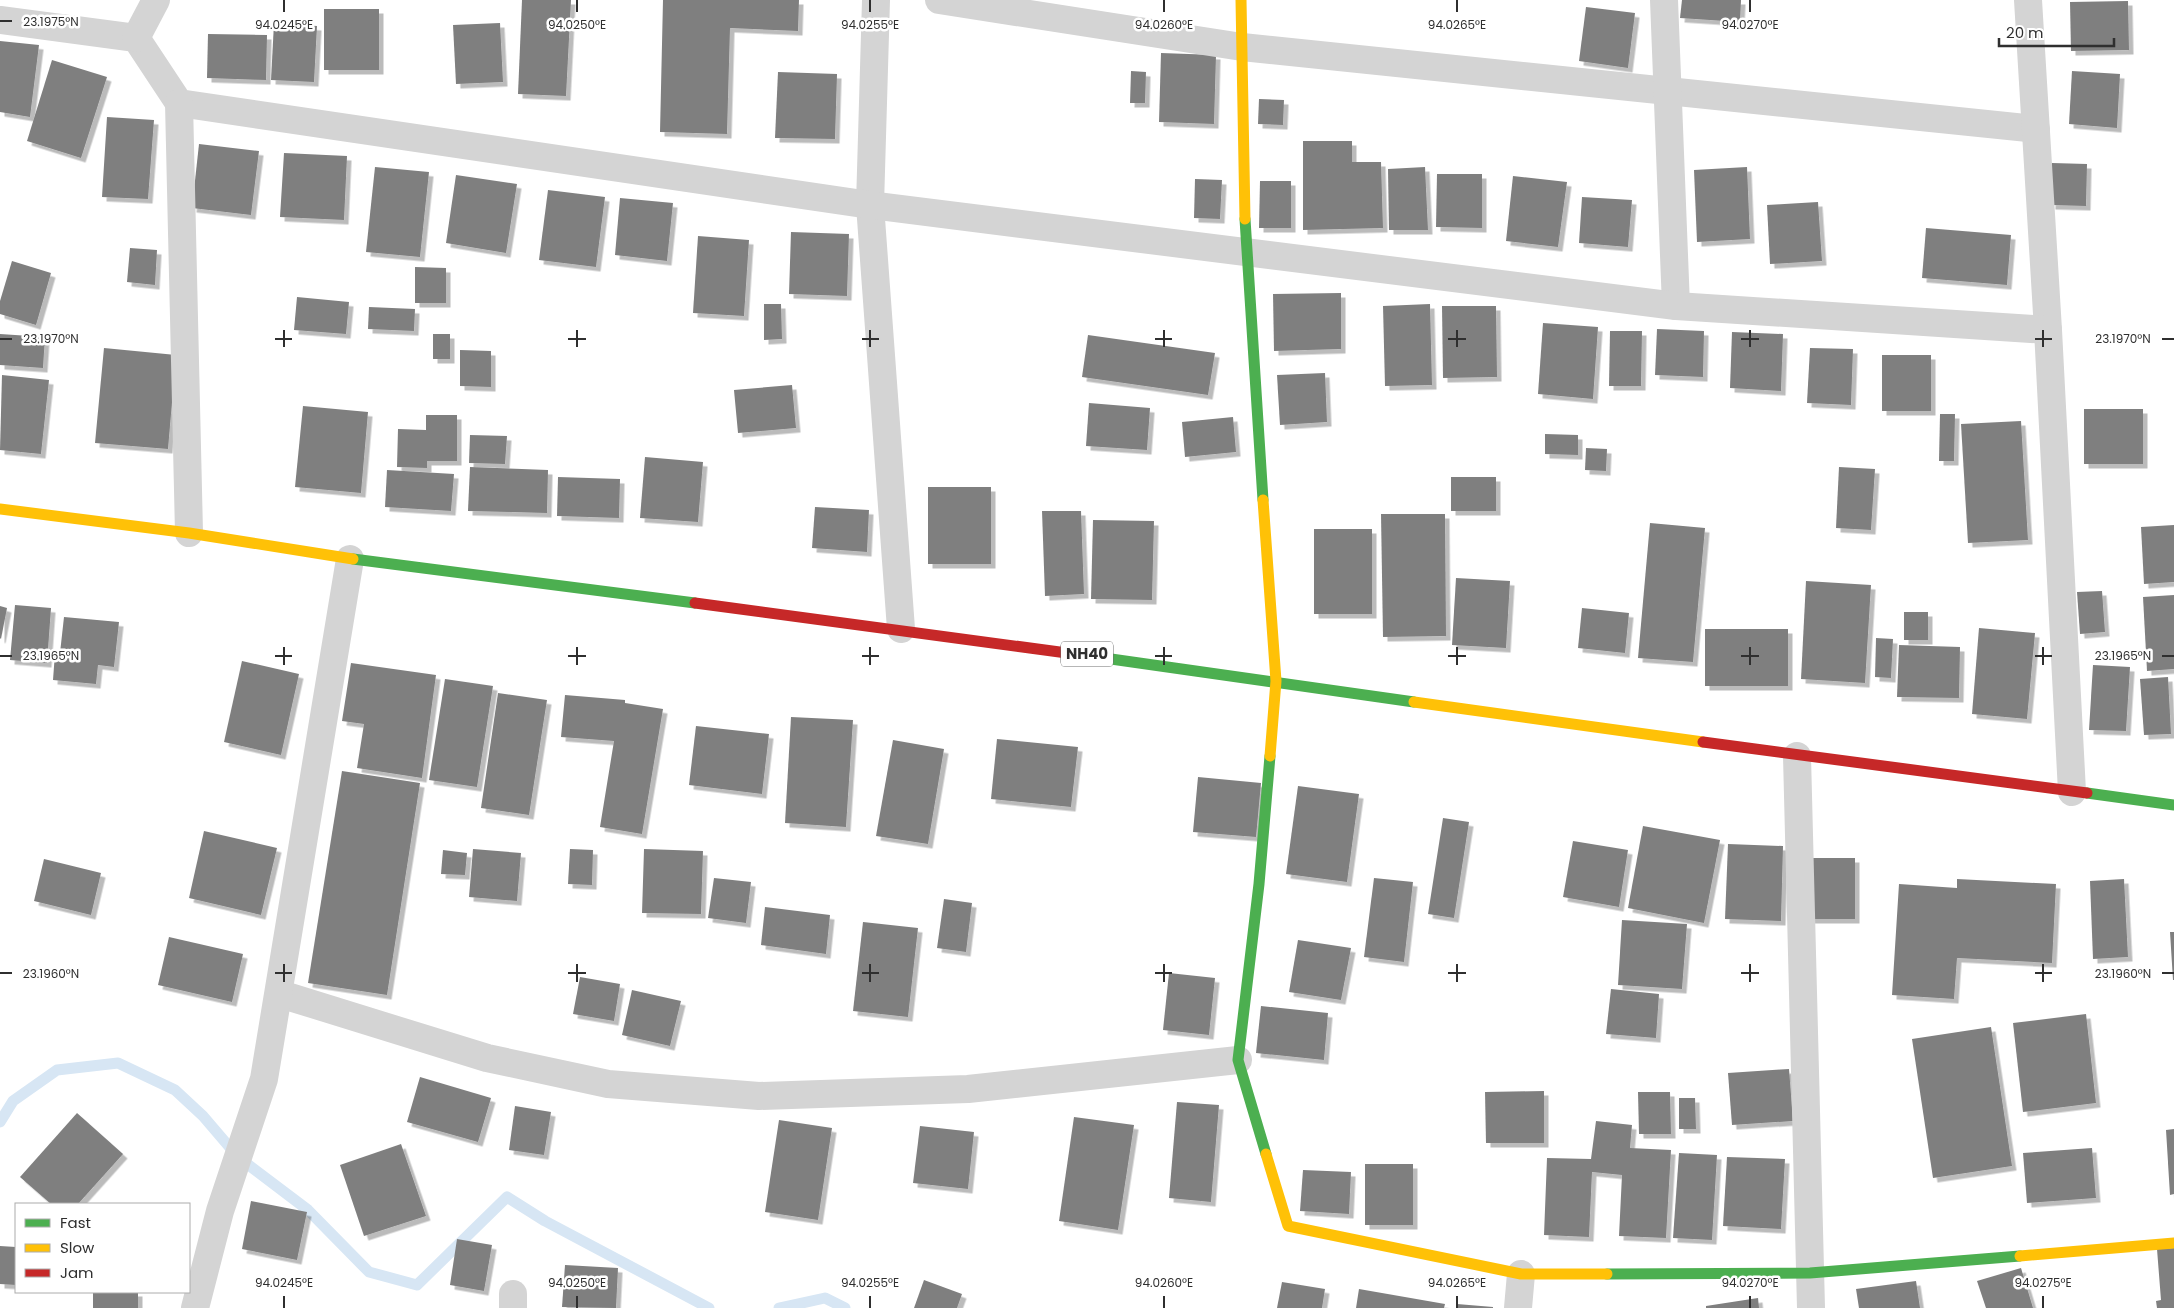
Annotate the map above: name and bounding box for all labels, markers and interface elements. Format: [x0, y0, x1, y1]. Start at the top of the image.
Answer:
text: 23.1975°N [23, 13, 79, 30]
scale bar [1999, 15, 2114, 47]
text: 94.0245°E [255, 16, 313, 33]
text: 94.0250°E [548, 16, 606, 33]
text: 94.0255°E [841, 16, 899, 33]
text: 94.0260°E [1135, 16, 1193, 33]
text: 94.0265°E [1428, 16, 1486, 33]
text: 94.0270°E [1721, 16, 1779, 33]
text: 20 m [2006, 22, 2044, 43]
text: 23.1970°N [23, 330, 79, 347]
text: 23.1970°N [2095, 330, 2151, 347]
road number: NH40 [1061, 642, 1113, 666]
text: 23.1965°N [23, 647, 79, 664]
text: 23.1965°N [2095, 647, 2151, 664]
text: 23.1960°N [23, 965, 79, 982]
text: 23.1960°N [2095, 965, 2151, 982]
legend [15, 1203, 190, 1293]
text: Fast [60, 1212, 91, 1233]
text: Slow [60, 1237, 95, 1258]
text: Jam [60, 1262, 94, 1283]
text: 94.0245°E [255, 1274, 313, 1291]
text: 94.0250°E [548, 1274, 606, 1291]
text: 94.0255°E [841, 1274, 899, 1291]
text: 94.0260°E [1135, 1274, 1193, 1291]
text: 94.0265°E [1428, 1274, 1486, 1291]
text: 94.0270°E [1721, 1274, 1779, 1291]
text: 94.0275°E [2014, 1274, 2072, 1291]

